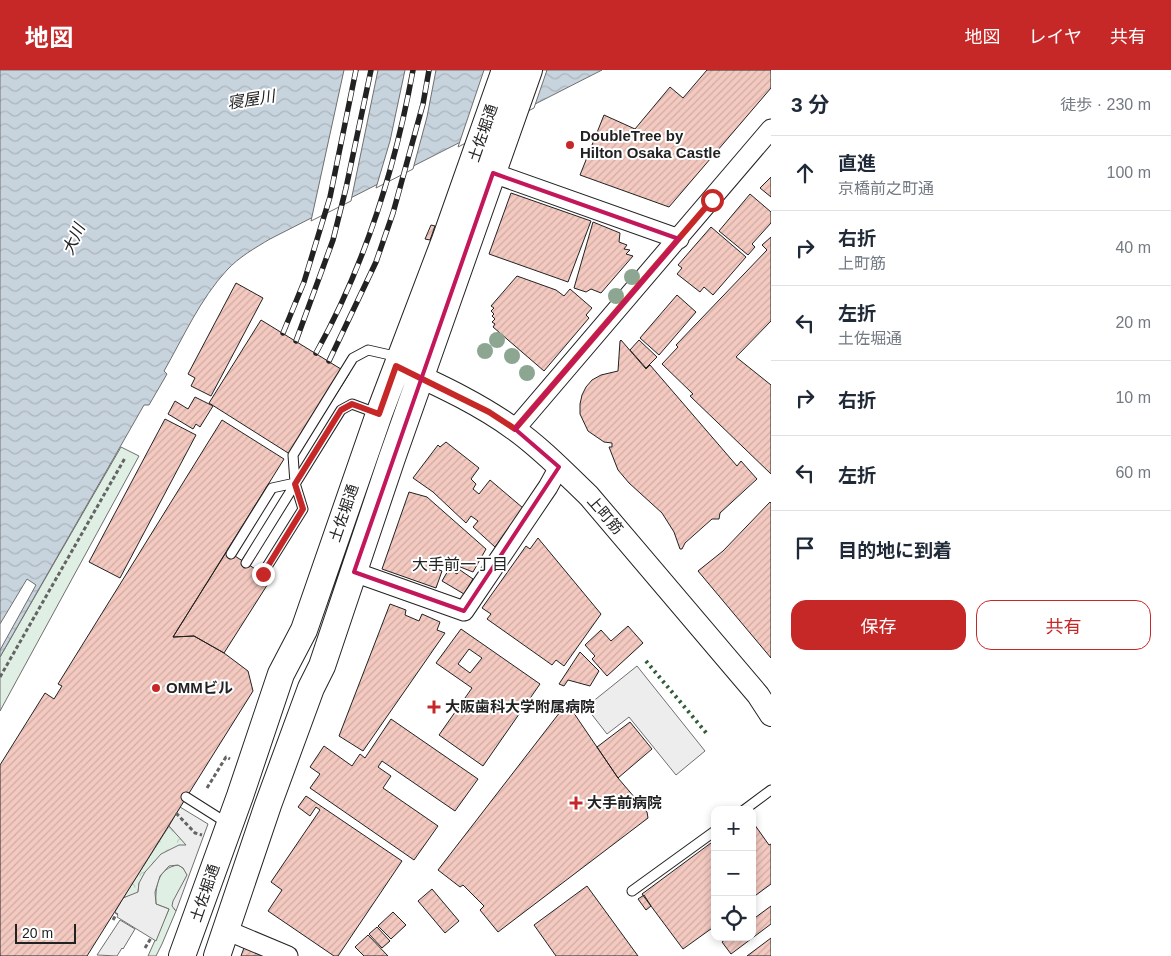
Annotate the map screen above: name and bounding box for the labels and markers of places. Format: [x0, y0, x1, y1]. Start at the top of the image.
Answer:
place label: DoubleTree by Hilton Osaka Castle [580, 127, 721, 161]
marker: DoubleTree by Hilton Osaka Castle [564, 139, 576, 151]
place label: OMMビル [166, 679, 233, 696]
marker: OMMビル [150, 682, 162, 694]
place label: 大阪歯科大学附属病院 [445, 698, 595, 715]
marker: 大阪歯科大学附属病院 [427, 700, 441, 714]
place label: 大手前病院 [587, 794, 662, 811]
marker: 大手前病院 [569, 796, 583, 810]

